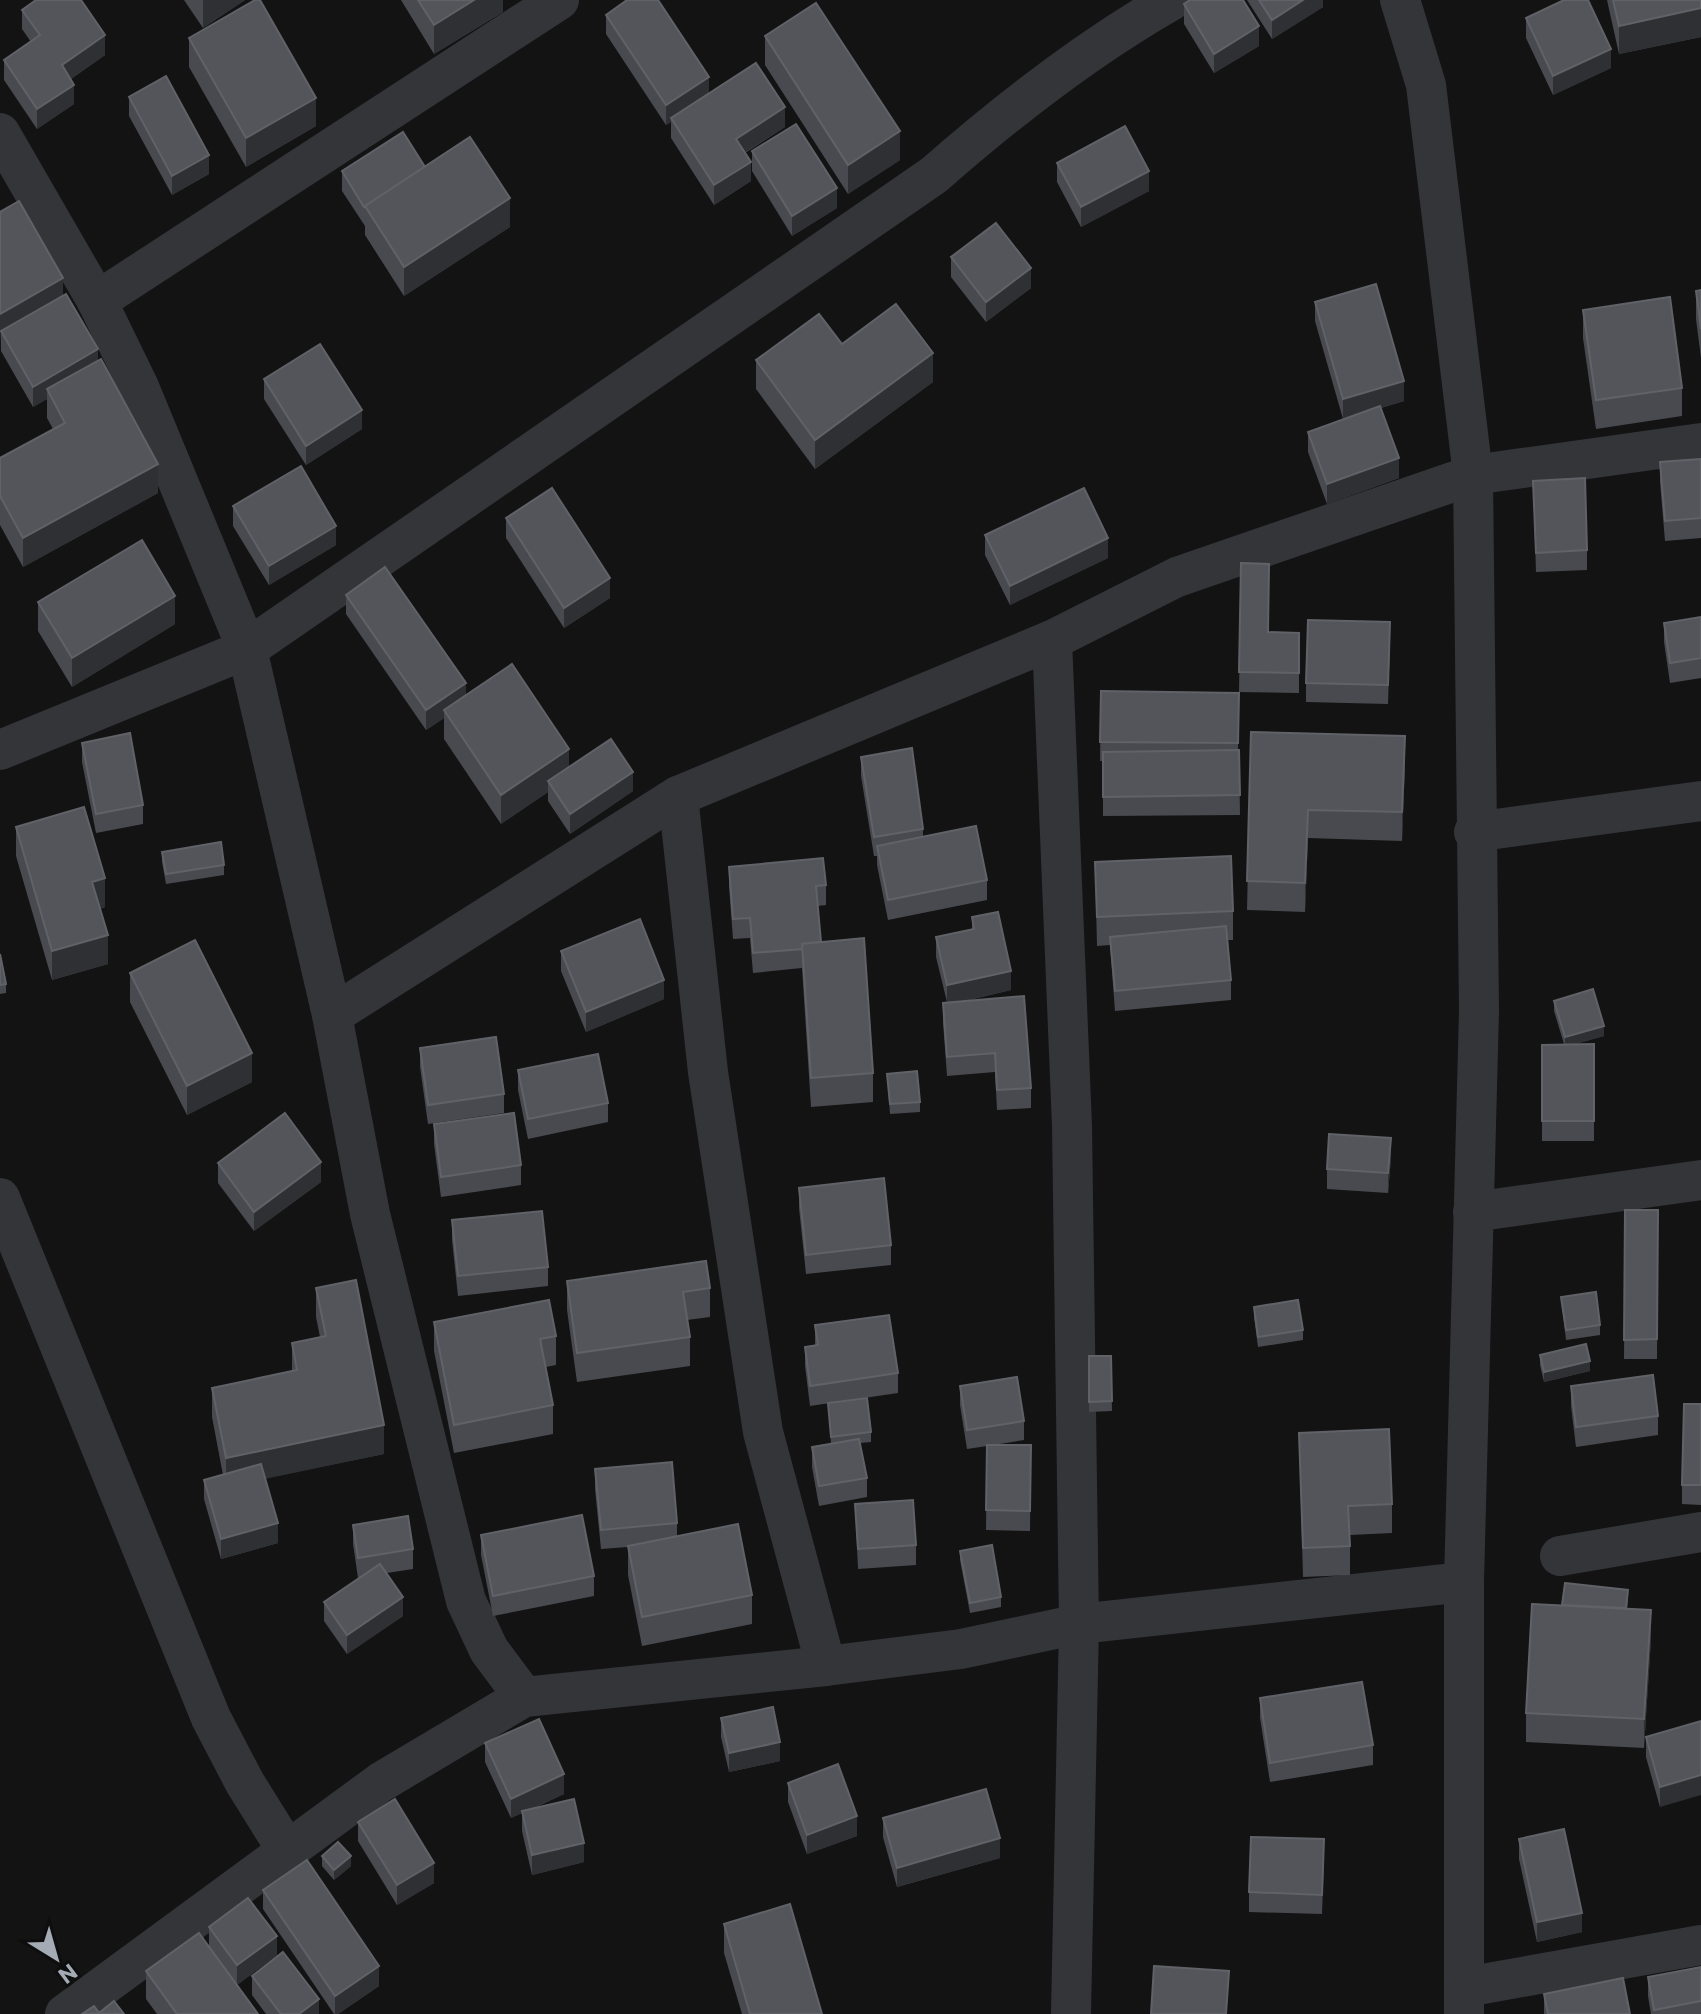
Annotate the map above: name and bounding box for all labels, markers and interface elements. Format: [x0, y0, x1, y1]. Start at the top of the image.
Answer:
north arrow [16, 1918, 96, 1998]
text: N [54, 1959, 83, 1990]

